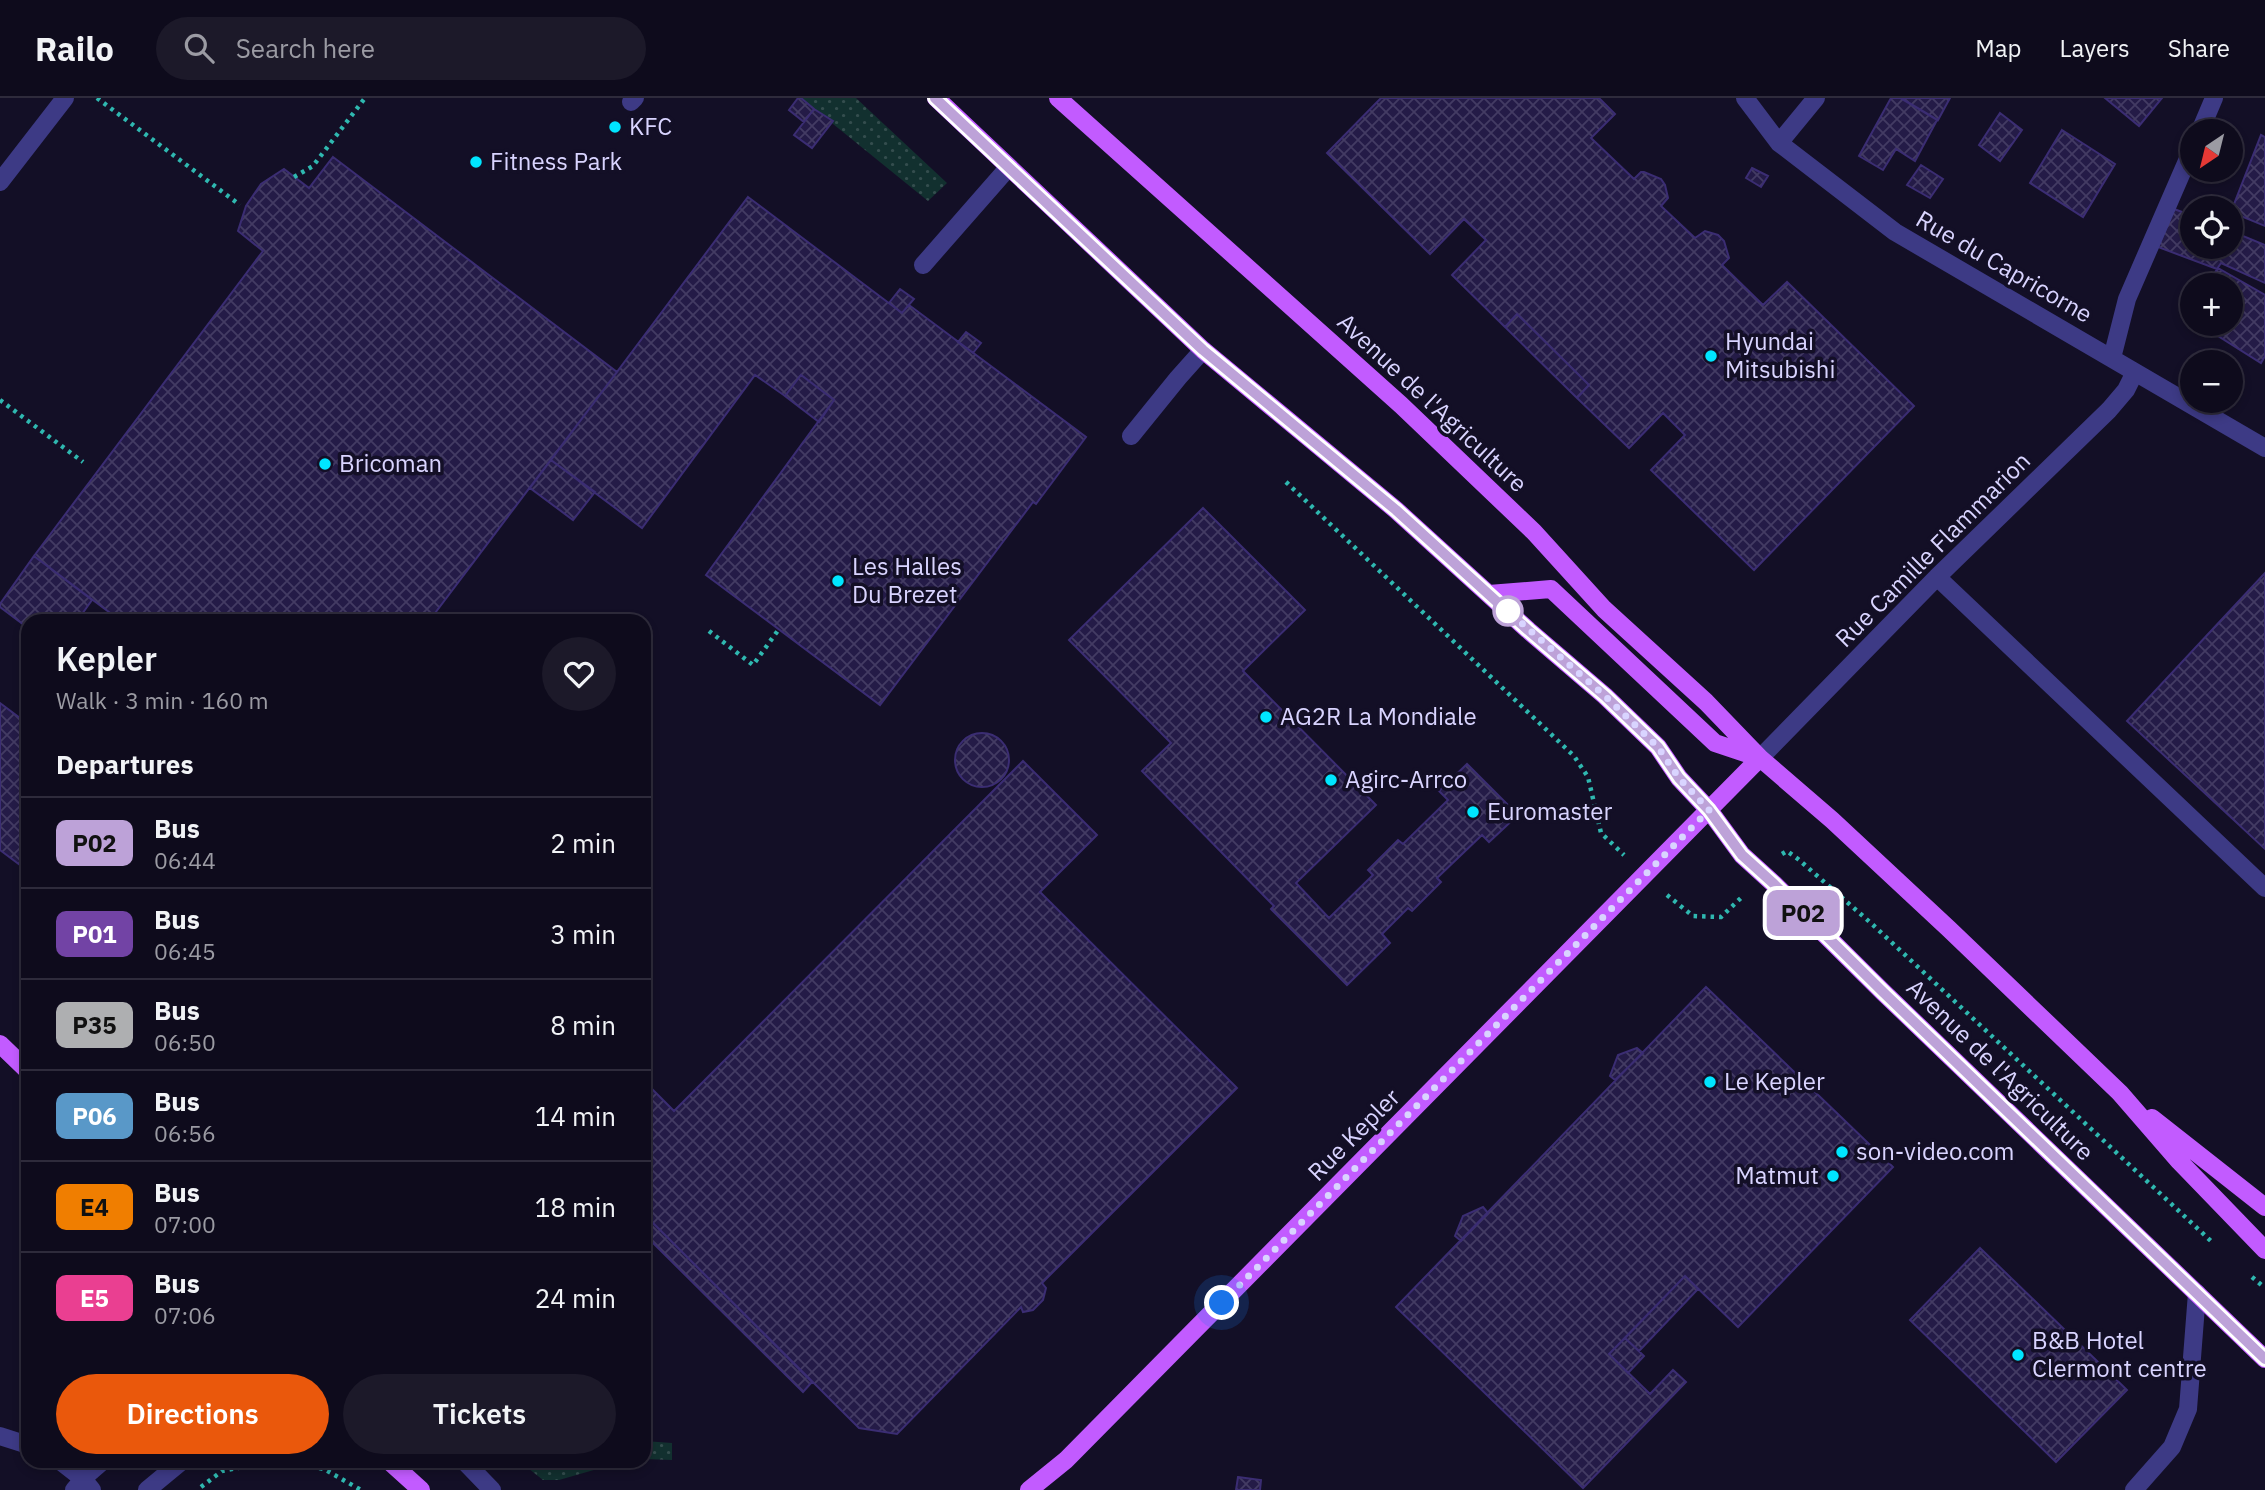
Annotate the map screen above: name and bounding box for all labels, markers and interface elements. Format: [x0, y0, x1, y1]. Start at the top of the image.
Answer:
search box [156, 17, 646, 80]
text: Railo [35, 27, 114, 70]
icon: search [180, 29, 218, 67]
text: Search here [236, 31, 375, 65]
text: Map [1975, 32, 2022, 64]
text: Layers [2060, 32, 2130, 64]
text: Share [2168, 32, 2230, 64]
place label: KFC [629, 110, 672, 142]
marker: KFC [607, 119, 623, 135]
north arrow [2180, 119, 2244, 182]
map controls [2180, 119, 2243, 413]
place label: Fitness Park [490, 145, 622, 177]
marker: Fitness Park [468, 154, 484, 170]
button: locate [2180, 196, 2243, 259]
street label: Rue du Capricorne [1911, 203, 2098, 330]
button: + [2180, 273, 2243, 336]
street label: Avenue de l'Agriculture [1331, 306, 1534, 499]
place label: Hyundai Mitsubishi [1725, 325, 1835, 385]
marker: Hyundai Mitsubishi [1703, 348, 1719, 364]
button: − [2180, 350, 2243, 413]
street label: Rue Camille Flammarion [1828, 445, 2037, 654]
place label: Bricoman [339, 447, 442, 479]
marker: Bricoman [317, 456, 333, 472]
place label: Les Halles Du Brezet [852, 550, 962, 610]
marker: Les Halles Du Brezet [830, 573, 846, 589]
unlabelled marker [1493, 596, 1523, 626]
text: Kepler [56, 637, 157, 680]
button: heart [542, 637, 616, 711]
text: Walk · 3 min · 160 m [56, 685, 269, 715]
place label: AG2R La Mondiale [1280, 700, 1477, 732]
marker: AG2R La Mondiale [1258, 709, 1274, 725]
text: Departures [56, 747, 194, 781]
place label: Agirc-Arrco [1345, 763, 1467, 795]
marker: Agirc-Arrco [1323, 772, 1339, 788]
place label: Euromaster [1487, 795, 1613, 827]
marker: Euromaster [1465, 804, 1481, 820]
text: Bus [154, 811, 200, 845]
text: 2 min [550, 826, 616, 860]
text: P02 [72, 827, 117, 859]
text: 06:44 [154, 845, 216, 875]
line badge: P02 [1763, 890, 1843, 936]
text: P02 [1781, 897, 1825, 929]
text: Bus [154, 902, 200, 936]
text: 3 min [550, 917, 616, 951]
text: P01 [72, 918, 117, 950]
text: 06:45 [154, 936, 216, 966]
street label: Avenue de l'Agriculture [1900, 971, 2101, 1167]
text: Bus [154, 993, 200, 1027]
text: 8 min [550, 1008, 616, 1042]
text: P35 [72, 1009, 117, 1041]
text: 06:50 [154, 1027, 216, 1057]
place label: Le Kepler [1724, 1065, 1825, 1097]
marker: Le Kepler [1702, 1074, 1718, 1090]
street label: Rue Kepler [1300, 1081, 1406, 1187]
text: Bus [154, 1084, 200, 1118]
text: 14 min [535, 1099, 616, 1133]
text: P06 [72, 1100, 117, 1132]
text: 06:56 [154, 1118, 216, 1148]
place label: son-video.com [1856, 1135, 2015, 1167]
marker: son-video.com [1834, 1144, 1850, 1160]
place label: Matmut [1735, 1159, 1819, 1191]
marker: Matmut [1825, 1168, 1841, 1184]
text: Bus [154, 1175, 200, 1209]
text: 18 min [535, 1190, 616, 1224]
text: E4 [80, 1191, 109, 1223]
text: 07:00 [154, 1209, 216, 1239]
text: Bus [154, 1266, 200, 1300]
text: 24 min [535, 1281, 616, 1315]
text: E5 [80, 1282, 109, 1314]
your location [1204, 1285, 1239, 1320]
text: 07:06 [154, 1300, 216, 1330]
place label: B&B Hotel Clermont centre [2032, 1324, 2207, 1384]
marker: B&B Hotel Clermont centre [2010, 1347, 2026, 1363]
button: Directions [56, 1374, 329, 1454]
button: Tickets [343, 1374, 616, 1454]

